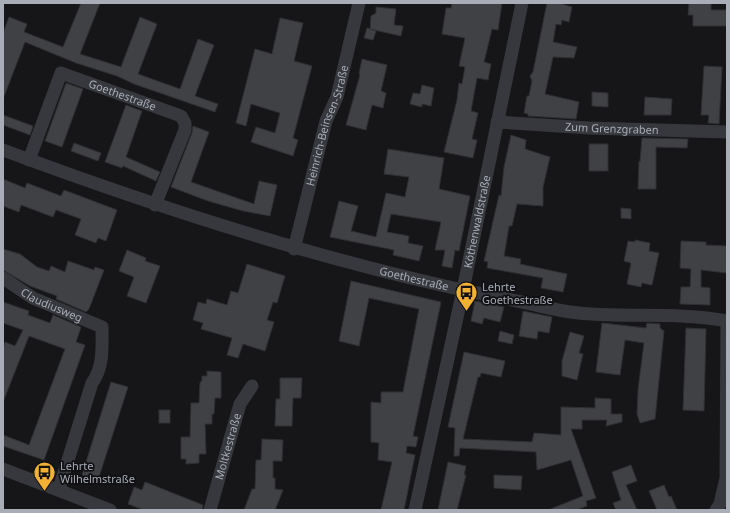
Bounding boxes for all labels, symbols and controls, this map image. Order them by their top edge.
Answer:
street label: Heinrich-Beinsen-Straße [302,64,351,187]
street label: Goethestraße [87,76,159,114]
street label: Zum Grenzgraben [564,118,659,137]
street label: Köthenwaldstraße [460,174,493,269]
street label: Goethestraße [378,263,450,294]
place label: Lehrte Goethestraße [482,279,553,307]
bus stop icon: Lehrte Goethestraße [453,280,479,313]
street label: Claudiusweg [18,284,85,325]
street label: Moltkestraße [211,411,244,481]
place label: Lehrte Wilhelmstraße [60,458,135,486]
bus stop icon: Lehrte Wilhelmstraße [31,459,57,492]

